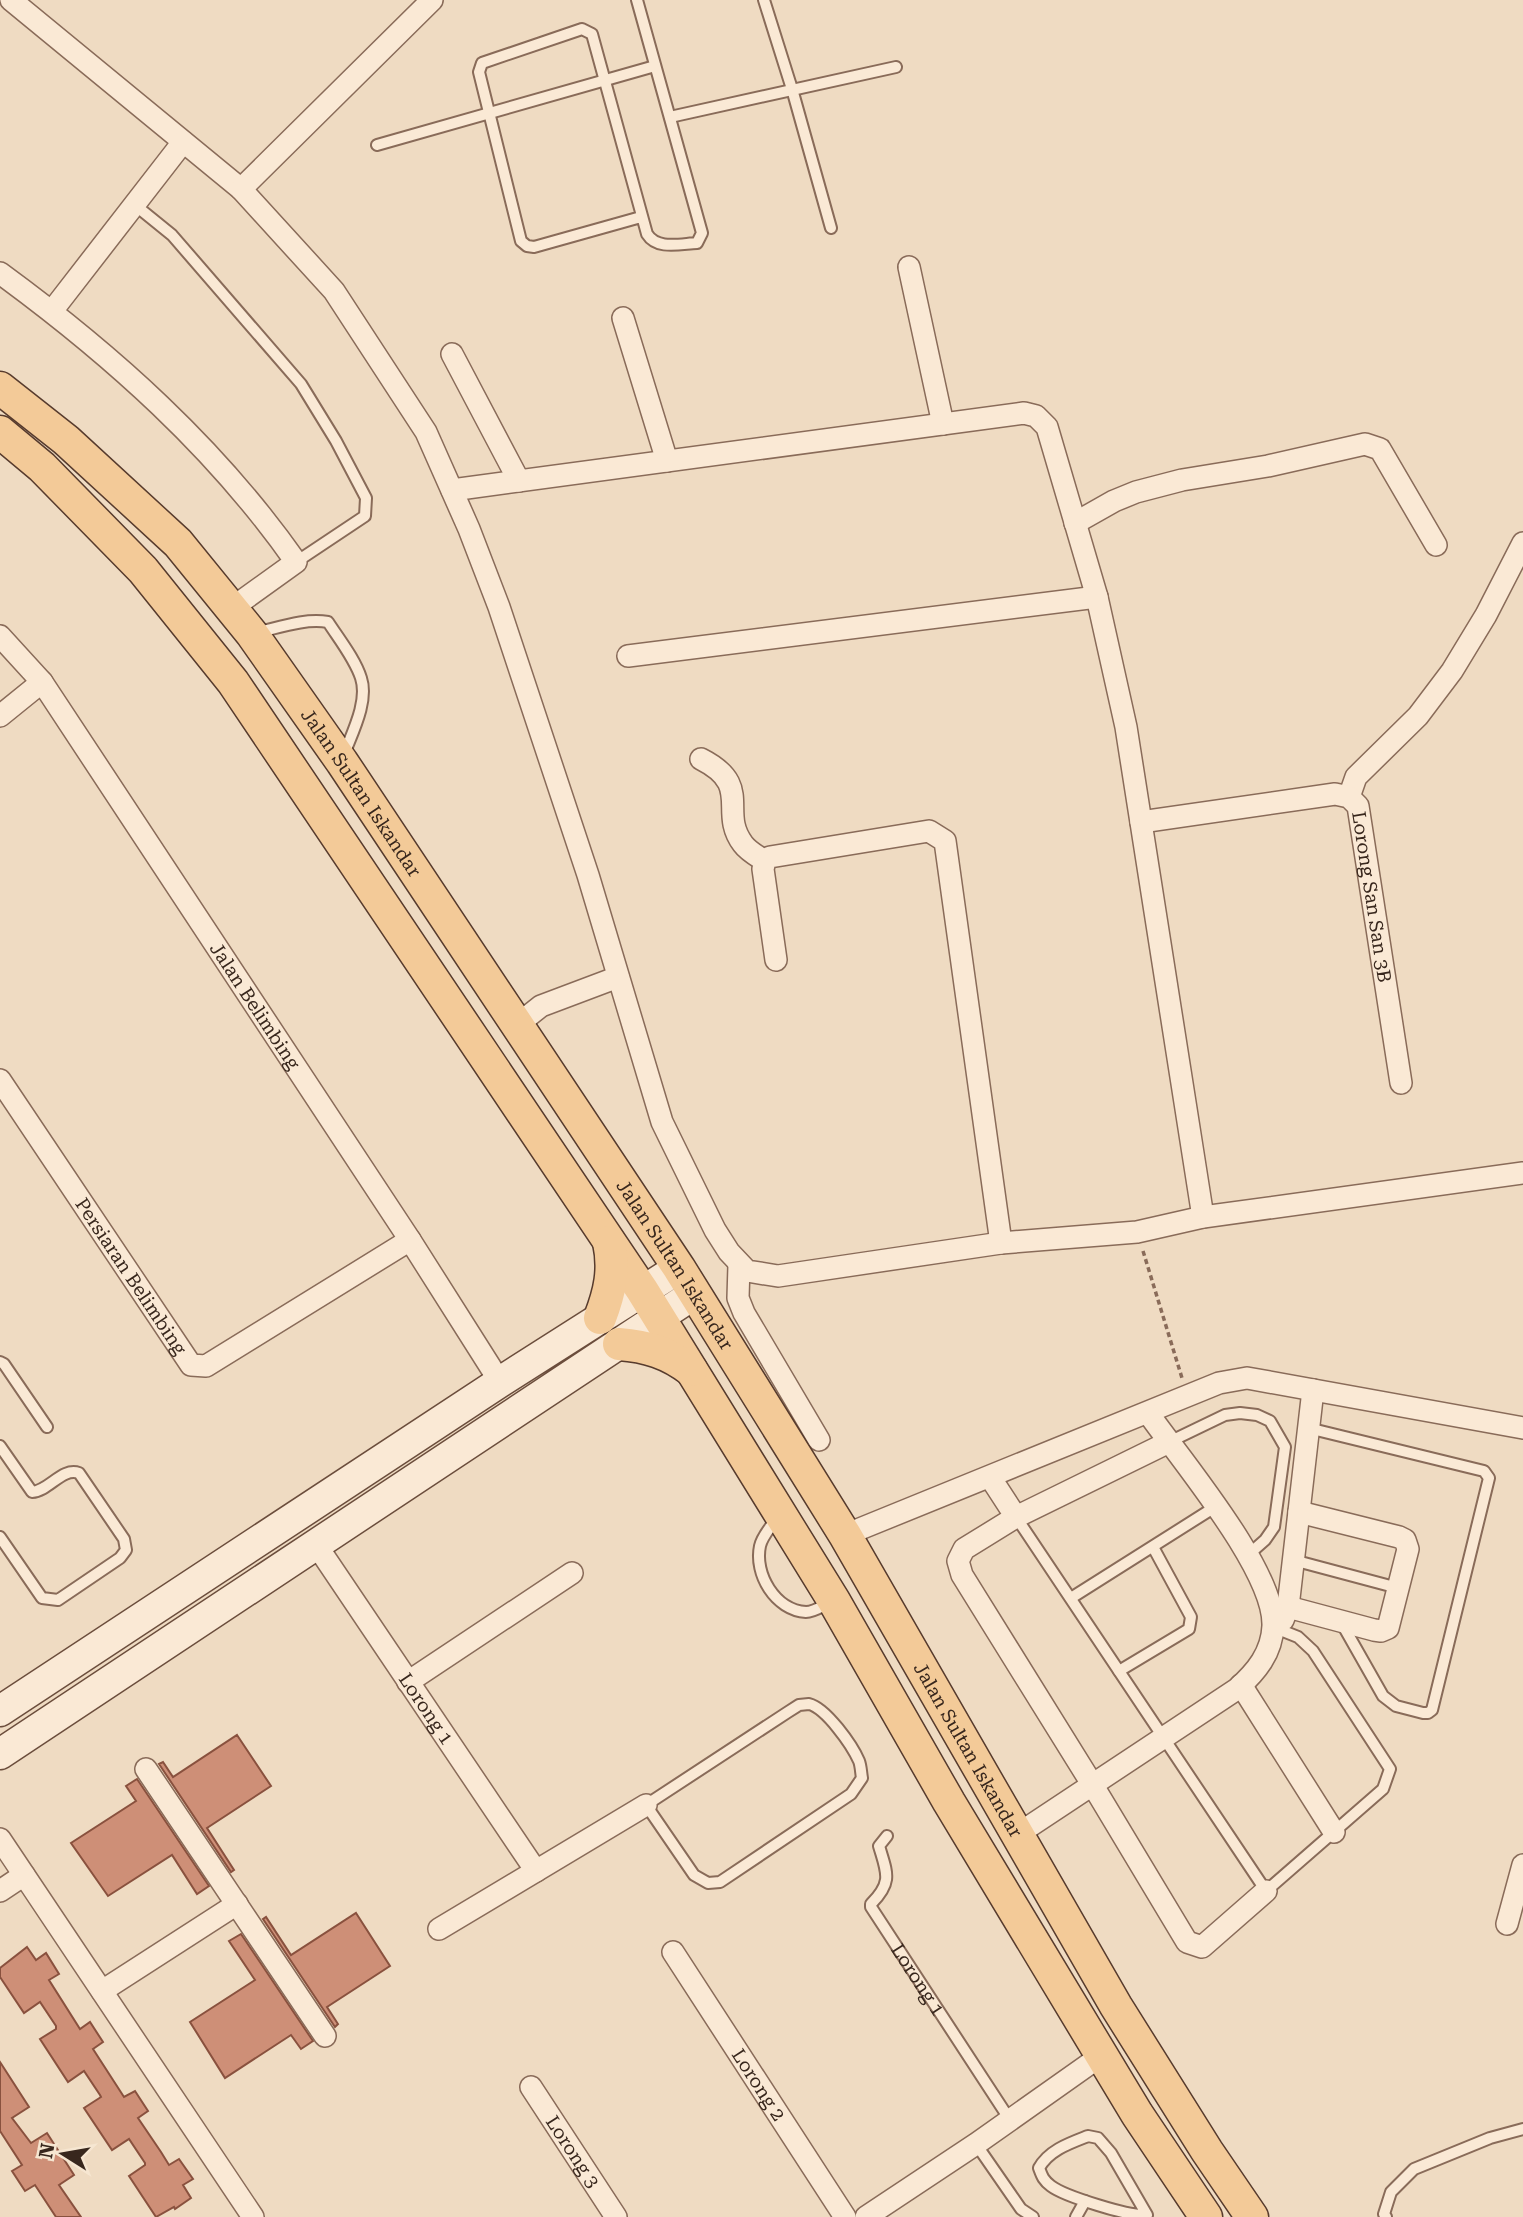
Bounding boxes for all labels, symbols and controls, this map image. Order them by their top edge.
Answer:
street label: Jalan Sultan Iskandar [296,704,426,881]
street label: Lorong San San 3B [1347,810,1396,984]
street label: Jalan Belimbing [205,938,305,1074]
street label: Jalan Sultan Iskandar [611,1175,738,1355]
street label: Persiaran Belimbing [70,1194,192,1359]
street label: Jalan Sultan Iskandar [909,1658,1028,1842]
street label: Lorong 1 [394,1669,458,1749]
street label: Lorong 1 [886,1939,950,2020]
street label: Lorong 2 [727,2044,790,2125]
street label: Lorong 3 [541,2111,605,2192]
north arrow [28,2119,98,2189]
text: N [34,2141,60,2160]

